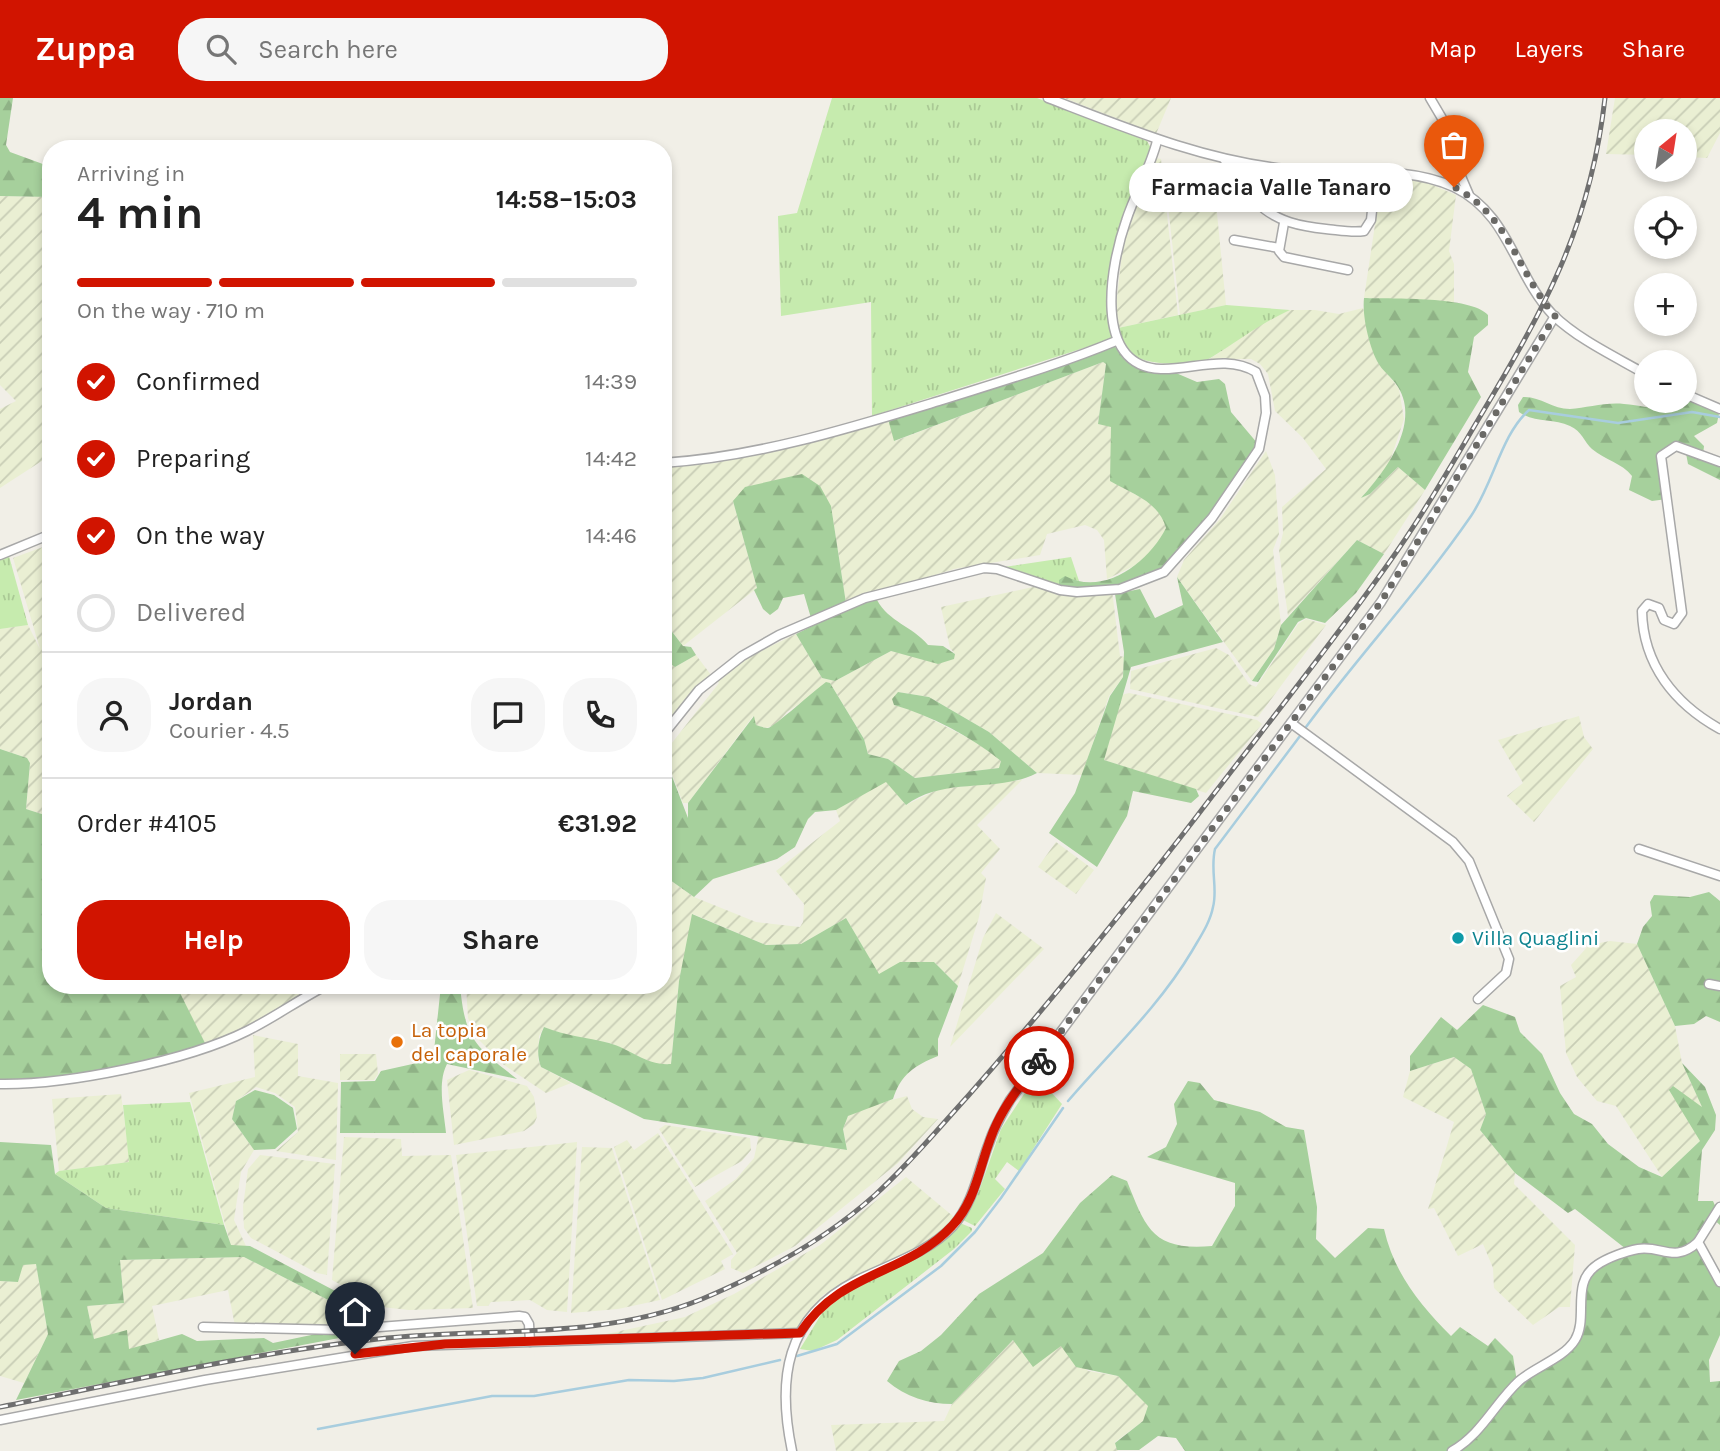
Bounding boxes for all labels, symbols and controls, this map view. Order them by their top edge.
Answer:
search box [178,18,668,81]
text: Zuppa [35,30,136,68]
icon: search [202,30,240,68]
text: Search here [258,34,398,65]
text: Map [1429,35,1477,63]
text: Layers [1515,35,1584,63]
text: Share [1622,35,1685,63]
pin [1424,115,1484,187]
north arrow [1634,119,1698,182]
map controls [1634,119,1697,413]
icon: bag [1435,126,1473,164]
text: Arriving in [77,160,185,187]
callout: Farmacia Valle Tanaro [1128,162,1412,212]
text: Farmacia Valle Tanaro [1151,174,1391,201]
text: 14:58–15:03 [496,184,637,215]
text: 4 min [77,186,203,240]
button: locate [1634,196,1697,259]
button: + [1634,273,1697,336]
text: On the way · 710 m [77,297,265,324]
button: − [1634,350,1697,413]
icon: check [77,363,115,401]
text: Confirmed [136,366,261,397]
text: 14:39 [584,368,637,395]
icon: check [77,440,115,478]
text: Preparing [136,443,250,474]
text: 14:42 [585,445,637,472]
icon: check [77,517,115,555]
text: On the way [136,520,265,551]
text: 14:46 [585,522,637,549]
text: Delivered [136,597,246,628]
button: person [77,678,151,752]
button: chat [471,678,545,752]
button: phone [563,678,637,752]
text: Jordan [169,686,253,717]
text: Courier · 4.5 [169,717,290,744]
text: Order #4105 [77,808,217,839]
text: €31.92 [558,808,637,839]
button: Help [77,900,350,980]
button: Share [364,900,637,980]
place label: Villa Quaglini [1472,926,1599,950]
marker: Villa Quaglini [1450,930,1466,946]
place label: La topia del caporale [411,1018,527,1066]
courier [1004,1026,1074,1096]
marker: La topia del caporale [389,1034,405,1050]
icon: bike [1020,1042,1058,1080]
pin [325,1282,385,1354]
icon: home [336,1293,374,1331]

